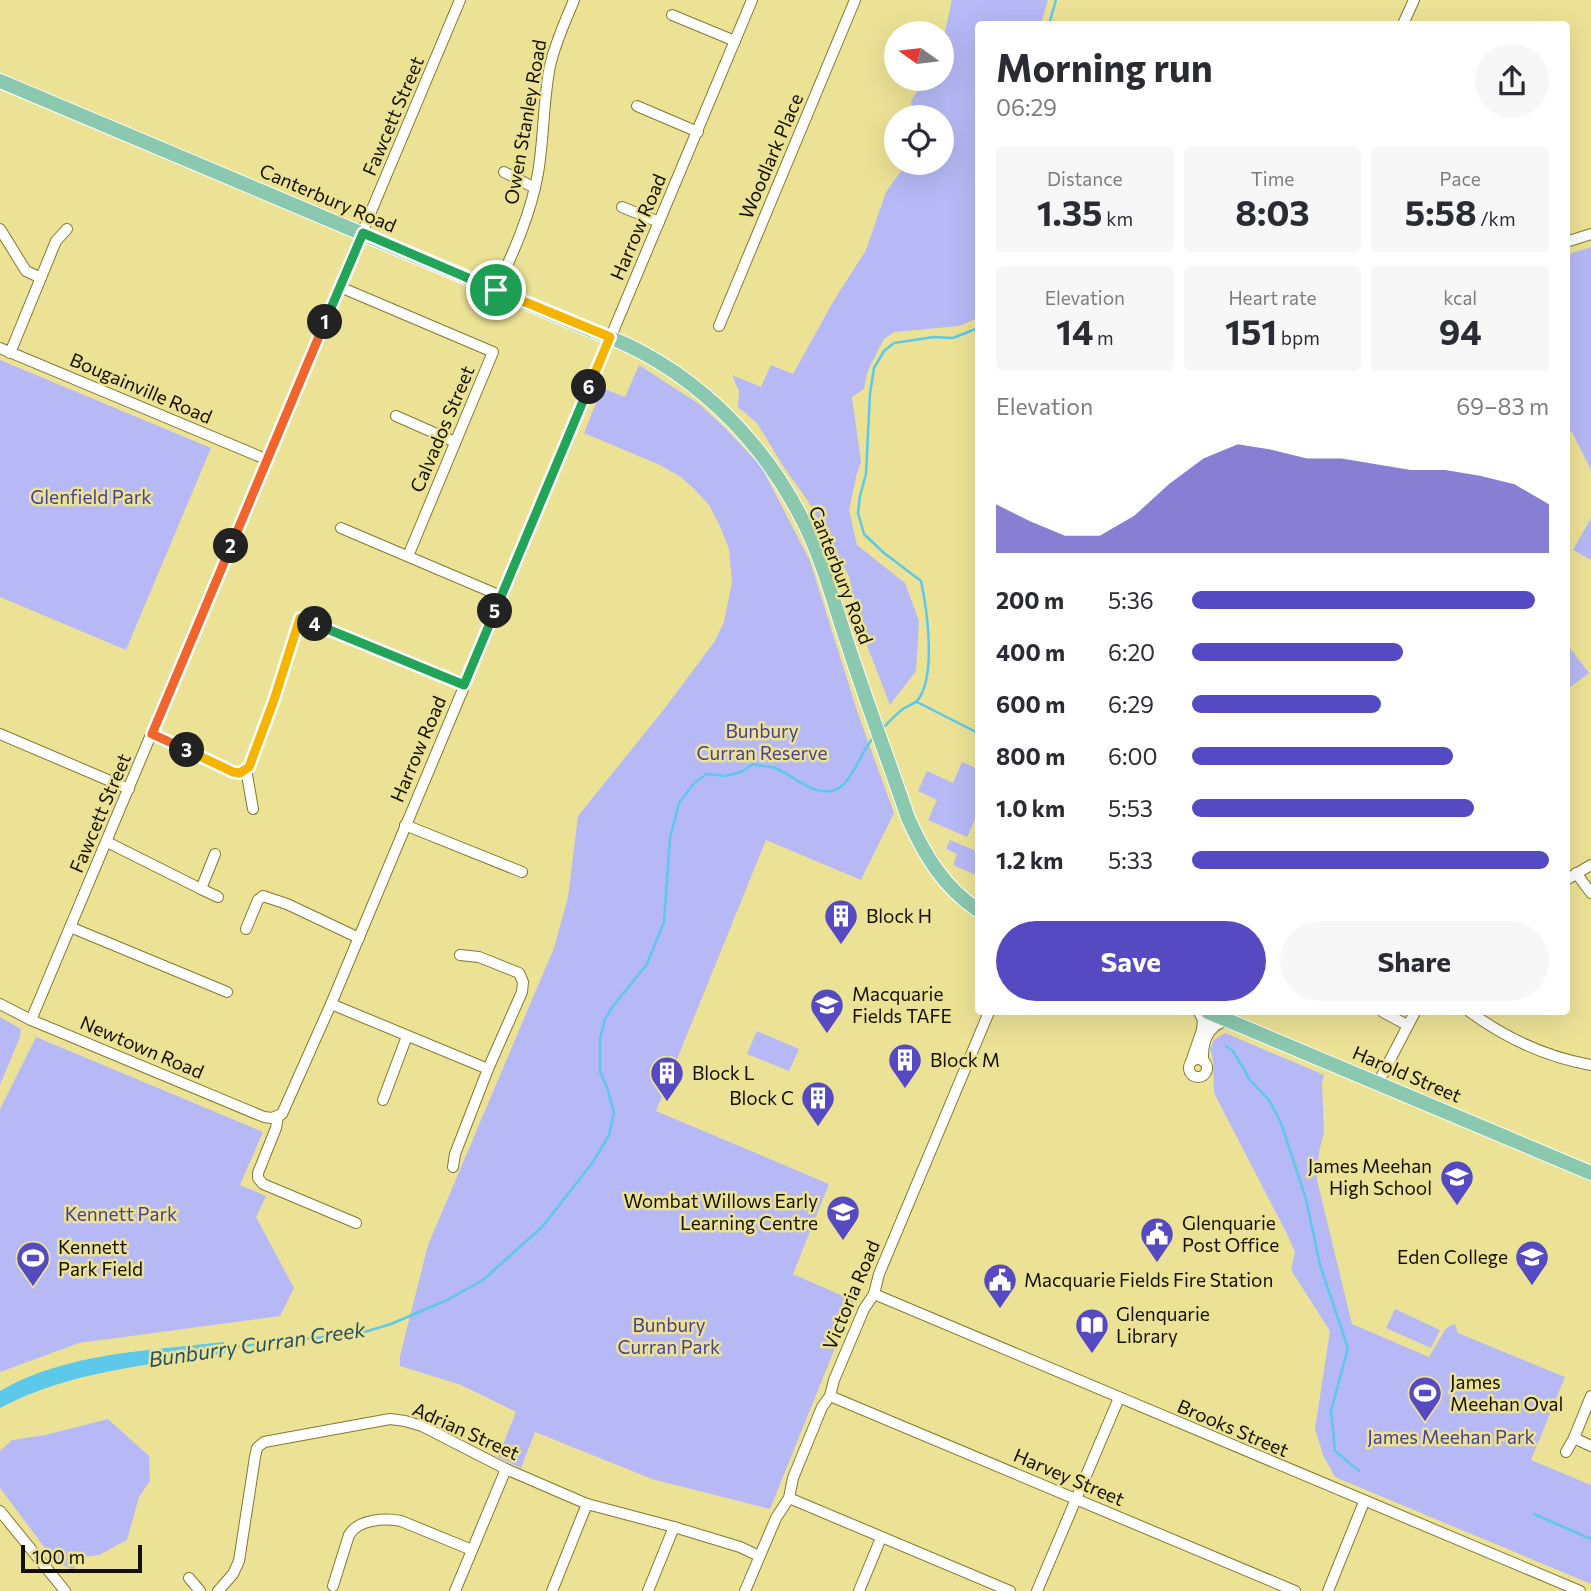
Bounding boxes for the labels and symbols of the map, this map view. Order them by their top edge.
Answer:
north arrow [884,21,954,91]
street label: Owen Stanley Road [499,38,550,206]
street label: Fawcett Street [357,53,428,179]
street label: Woodlark Place [734,90,807,222]
street label: Canterbury Road [256,158,400,237]
street label: Harrow Road [605,170,670,283]
pin [466,260,526,320]
pin: 1 [308,304,342,340]
street label: Bougainville Road [67,347,216,428]
street label: Calvados Street [405,362,479,496]
pin: 6 [572,370,606,404]
park label: Glenfield Park [30,485,152,508]
street label: Canterbury Road [804,502,878,647]
pin: 2 [214,528,248,564]
pin: 5 [477,594,512,628]
pin: 4 [298,606,332,642]
street label: Harrow Road [385,692,450,805]
park label: Bunbury Curran Reserve [697,719,827,764]
pin: 3 [170,732,204,768]
street label: Fawcett Street [64,750,135,876]
building icon: Block H [822,897,860,946]
place label: Block H [866,904,932,927]
place label: Macquarie Fields TAFE [852,982,952,1027]
school or university icon: Macquarie Fields TAFE [808,986,846,1035]
street label: Newtown Road [77,1010,207,1083]
street label: Harold Street [1349,1040,1465,1107]
building icon: Block M [886,1041,924,1090]
place label: Block M [930,1048,1000,1071]
building icon: Block L [648,1054,686,1103]
place label: Block L [692,1061,755,1084]
building icon: Block C [799,1079,837,1128]
place label: Block C [729,1086,794,1109]
place label: James Meehan High School [1308,1154,1432,1199]
school or university icon: James Meehan High School [1438,1158,1476,1207]
place label: Wombat Willows Early Learning Centre [624,1189,818,1234]
school or university icon: Wombat Willows Early Learning Centre [824,1193,862,1242]
park label: Kennett Park [65,1202,177,1225]
place label: Glenquarie Post Office [1182,1211,1279,1256]
public building icon: Glenquarie Post Office [1138,1215,1176,1264]
place label: Kennett Park Field [58,1235,143,1280]
street label: Victoria Road [817,1237,884,1353]
school or university icon: Eden College [1513,1238,1551,1287]
sports icon: Kennett Park Field [14,1239,52,1288]
place label: Eden College [1397,1245,1508,1268]
public building icon: Macquarie Fields Fire Station [981,1261,1019,1310]
place label: Macquarie Fields Fire Station [1024,1268,1273,1291]
place label: Glenquarie Library [1116,1302,1210,1347]
library icon: Glenquarie Library [1073,1306,1111,1355]
park label: Bunbury Curran Park [618,1313,720,1358]
water label: Bunburry Curran Creek [147,1316,367,1371]
place label: James Meehan Oval [1450,1370,1563,1415]
sports icon: James Meehan Oval [1406,1374,1444,1423]
street label: Brooks Street [1174,1394,1292,1461]
street label: Adrian Street [409,1397,523,1464]
park label: James Meehan Park [1367,1425,1535,1448]
street label: Harvey Street [1010,1443,1128,1510]
scale bar [21,1542,142,1574]

